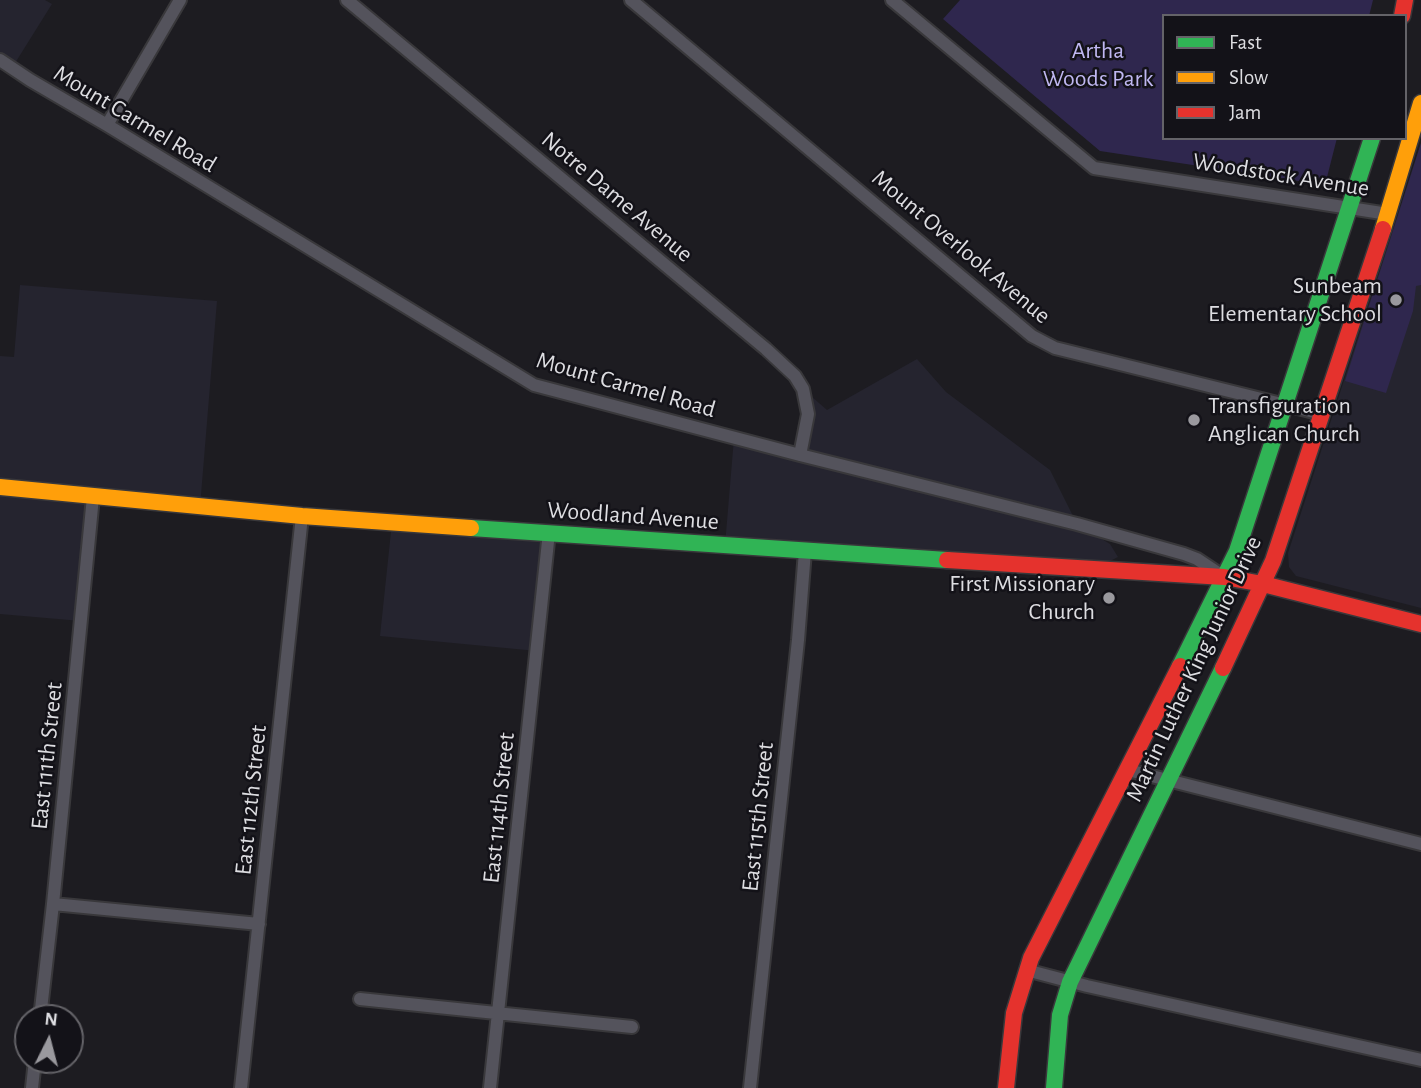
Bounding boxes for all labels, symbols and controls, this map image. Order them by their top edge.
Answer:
legend [1162,14,1407,140]
text: Fast [1229,32,1262,53]
park label: Artha Woods Park [1043,37,1153,93]
street label: Mount Carmel Road [48,59,222,179]
text: Slow [1229,67,1268,88]
text: Jam [1229,102,1261,123]
street label: Notre Dame Avenue [535,125,699,269]
street label: Woodstock Avenue [1191,147,1371,203]
street label: Mount Overlook Avenue [866,164,1056,330]
place label: Sunbeam Elementary School [1208,272,1382,328]
marker: Sunbeam Elementary School [1388,292,1404,308]
street label: Mount Carmel Road [533,346,719,424]
place label: Transfiguration Anglican Church [1208,392,1360,448]
marker: Transfiguration Anglican Church [1186,412,1202,428]
street label: Woodland Avenue [546,496,720,536]
street label: Martin Luther King Junior Drive [1120,532,1268,806]
place label: First Missionary Church [949,570,1095,626]
marker: First Missionary Church [1101,590,1117,606]
street label: East 111th Street [25,681,69,831]
street label: East 112th Street [229,724,273,876]
street label: East 114th Street [477,731,521,885]
street label: East 115th Street [736,741,780,893]
north arrow [14,1004,84,1074]
text: N [43,1009,59,1030]

